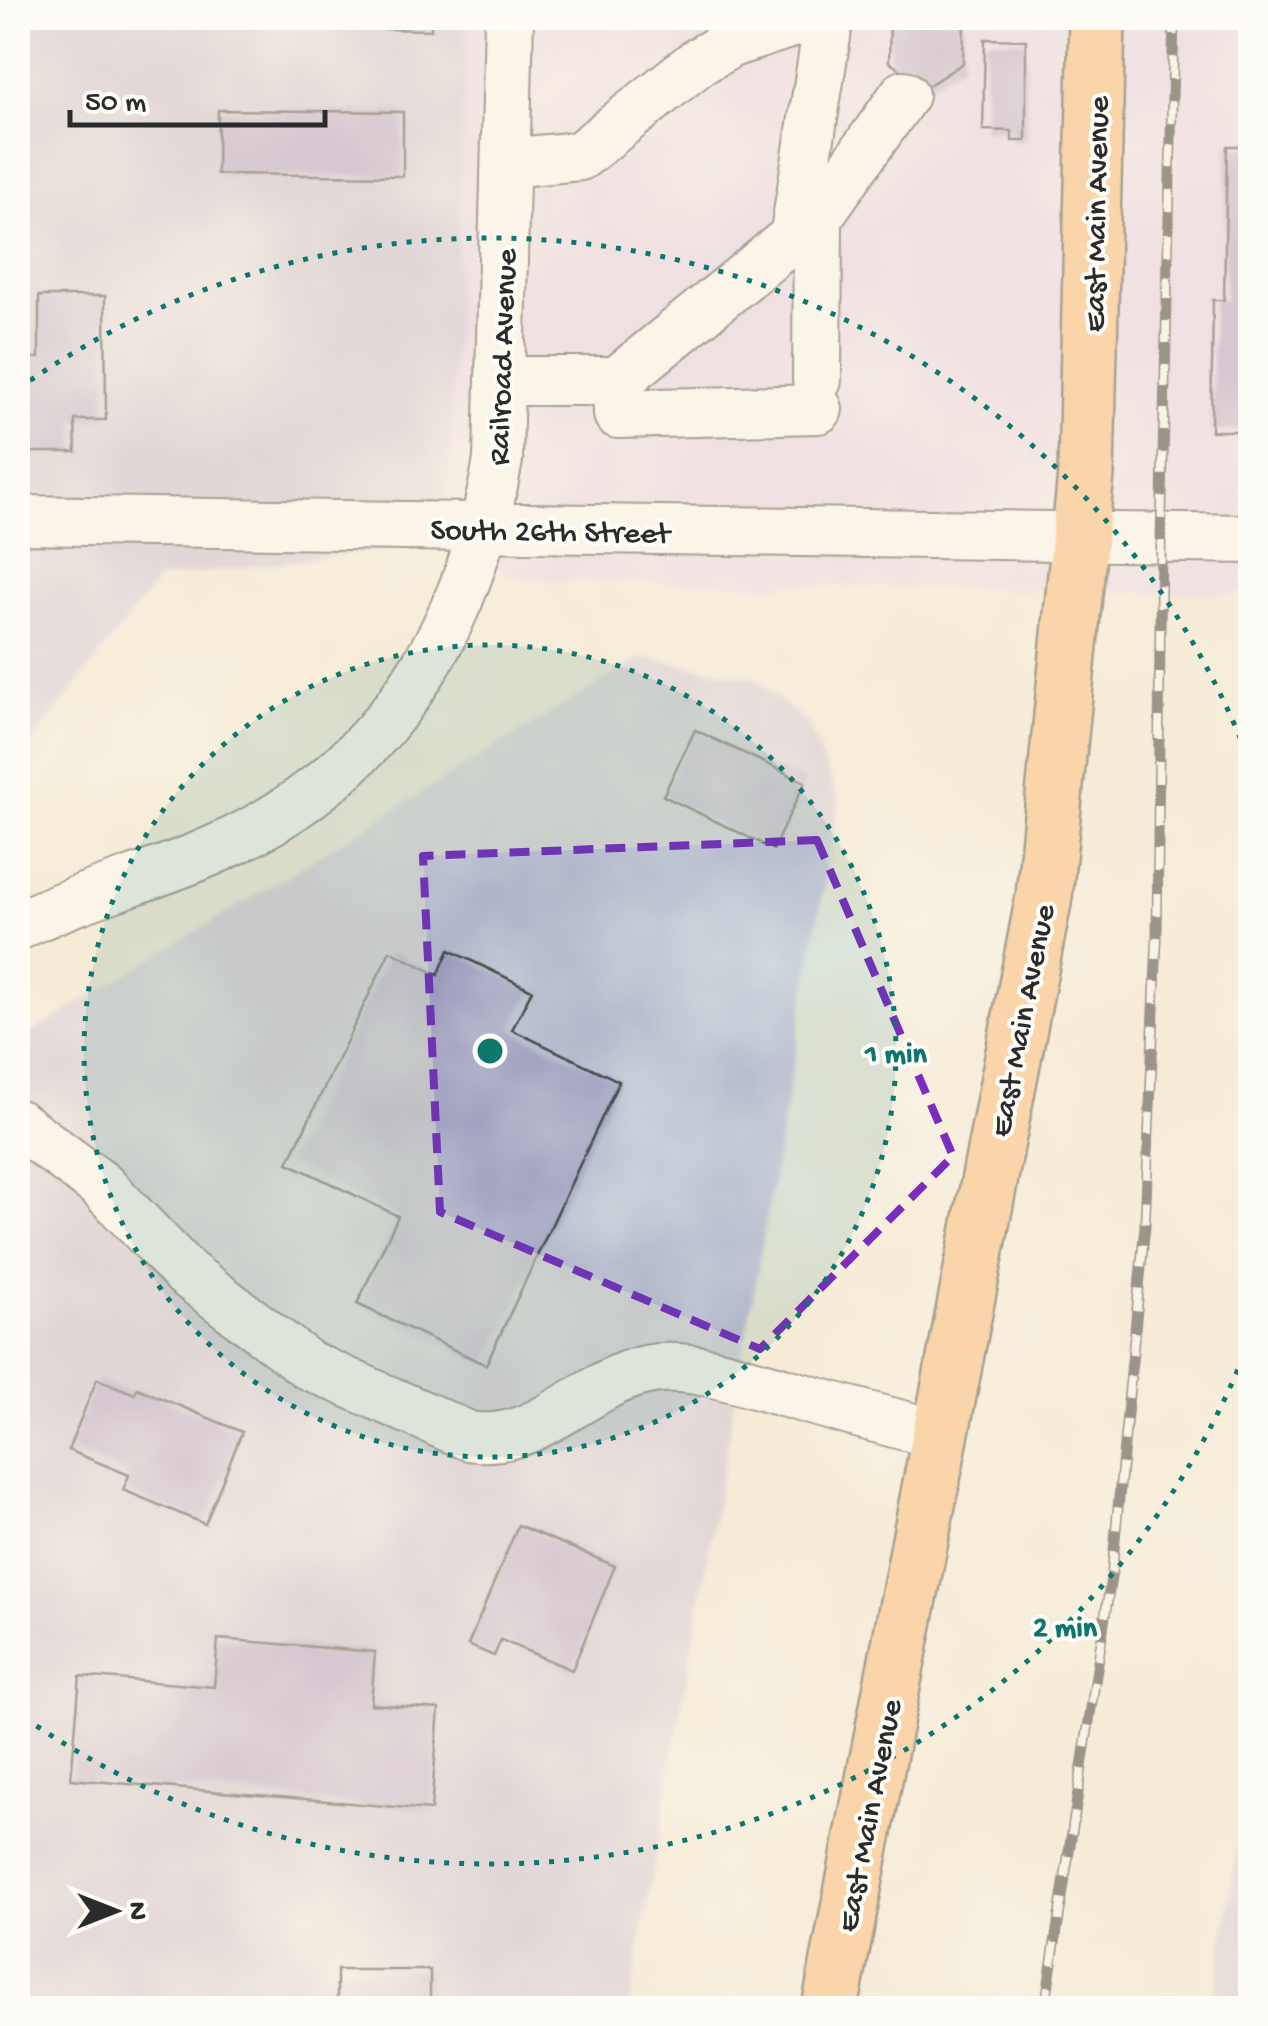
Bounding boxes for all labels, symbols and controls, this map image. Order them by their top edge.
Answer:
scale bar [70,65,325,127]
text: 50 m [85,87,146,122]
street label: East Main Avenue [1078,95,1120,332]
street label: Railroad Avenue [482,248,528,466]
street label: South 26th Street [430,513,673,555]
street label: East Main Avenue [984,901,1066,1140]
centre of rings [472,1033,508,1069]
text: 1 min [864,1039,927,1074]
text: 2 min [1033,1613,1098,1648]
street label: East Main Avenue [831,1696,913,1935]
north arrow [65,1861,165,1961]
text: N [119,1902,152,1920]

